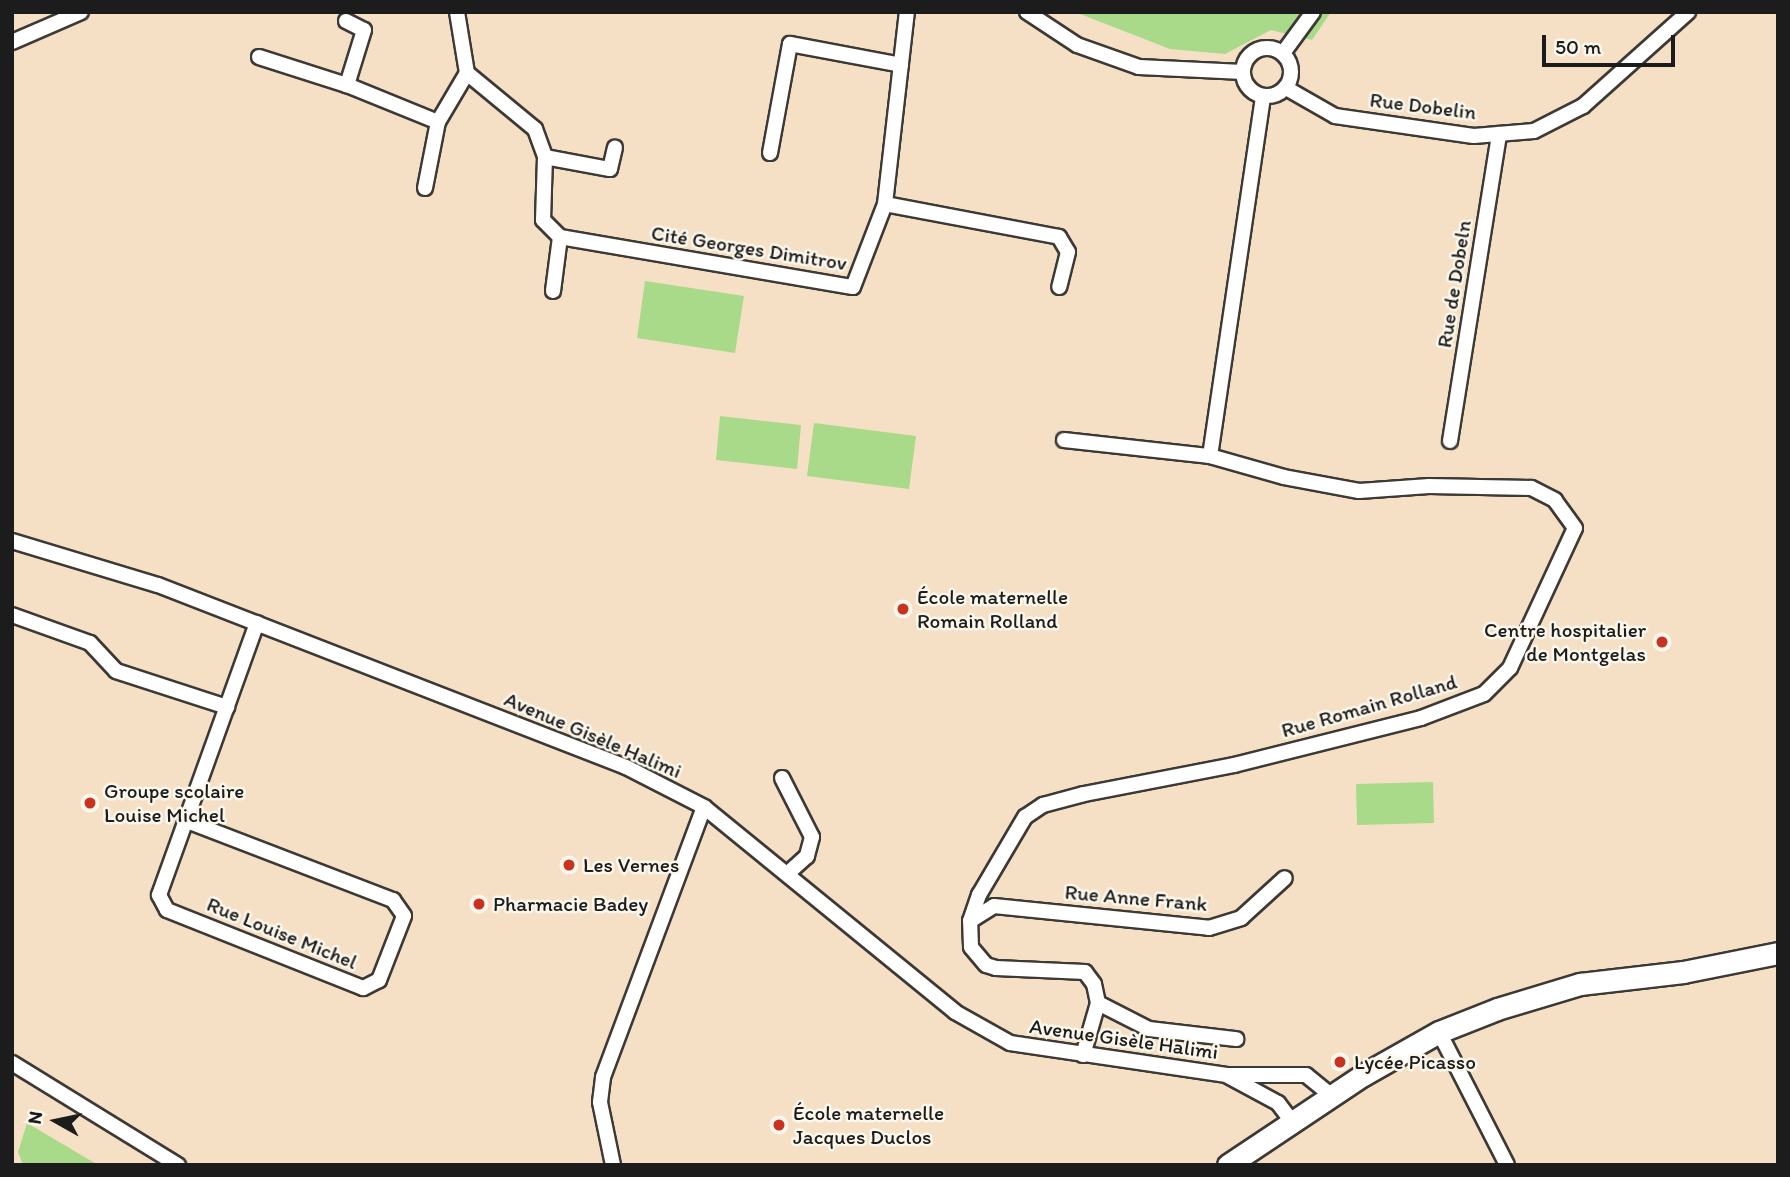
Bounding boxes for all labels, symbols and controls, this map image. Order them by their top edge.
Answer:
scale bar [1545,21,1678,65]
text: 50 m [1555,34,1601,59]
street label: Rue Dobelin [1368,87,1478,125]
street label: Rue de Dobeln [1431,219,1477,349]
street label: Cité Georges Dimitrov [649,220,849,276]
place label: École maternelle Romain Rolland [917,584,1068,634]
marker: École maternelle Romain Rolland [895,601,911,617]
place label: Centre hospitalier de Montgelas [1483,617,1646,667]
marker: Centre hospitalier de Montgelas [1652,632,1672,652]
street label: Rue Romain Rolland [1279,669,1459,743]
street label: Avenue Gisèle Halimi [501,686,685,784]
place label: Groupe scolaire Louise Michel [104,778,244,828]
marker: Groupe scolaire Louise Michel [82,795,98,811]
place label: Les Vernes [583,852,678,878]
marker: Les Vernes [561,857,577,873]
street label: Rue Anne Frank [1064,879,1208,917]
street label: Rue Louise Michel [203,891,361,975]
place label: Pharmacie Badey [493,891,649,917]
marker: Pharmacie Badey [471,896,487,912]
street label: Avenue Gisèle Halimi [1029,1013,1219,1065]
place label: Lycée Picasso [1354,1049,1475,1075]
marker: Lycée Picasso [1332,1054,1348,1070]
north arrow [21,1086,91,1156]
place label: École maternelle Jacques Duclos [793,1100,944,1150]
text: N [22,1110,47,1126]
marker: École maternelle Jacques Duclos [771,1117,787,1133]

